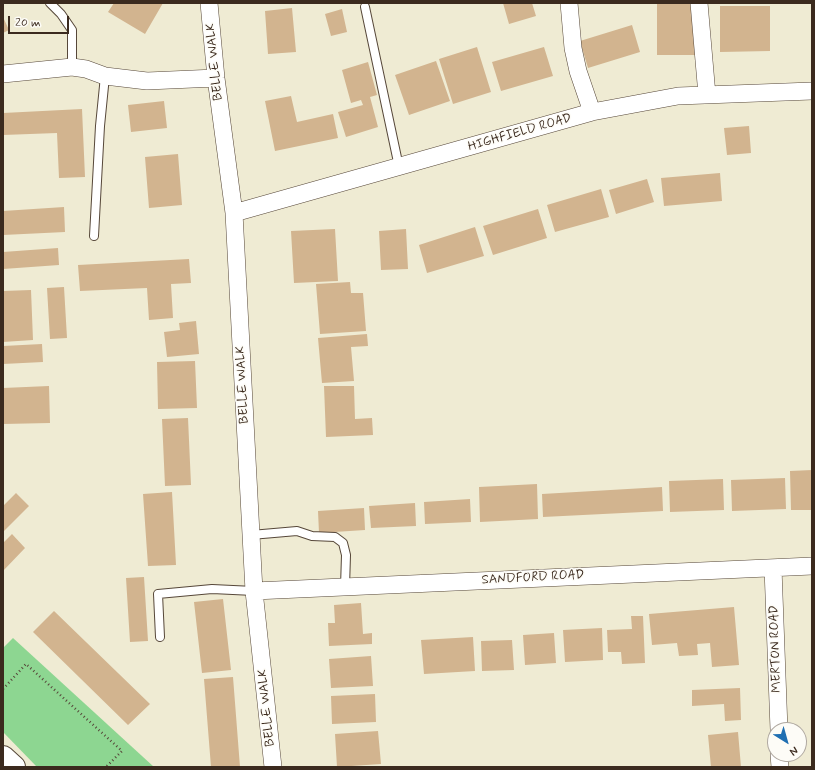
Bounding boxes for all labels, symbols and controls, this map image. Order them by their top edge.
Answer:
scale bar [10,8,71,34]
text: 20 m [15,15,41,31]
street label: BELLE WALK [203,23,227,101]
street label: HIGHFIELD ROAD [466,111,574,155]
street label: BELLE WALK [233,346,253,424]
street label: SANDFORD ROAD [481,568,585,588]
street label: MERTON ROAD [767,605,785,693]
street label: BELLE WALK [255,669,279,747]
north arrow [767,722,807,762]
text: N [786,743,801,759]

